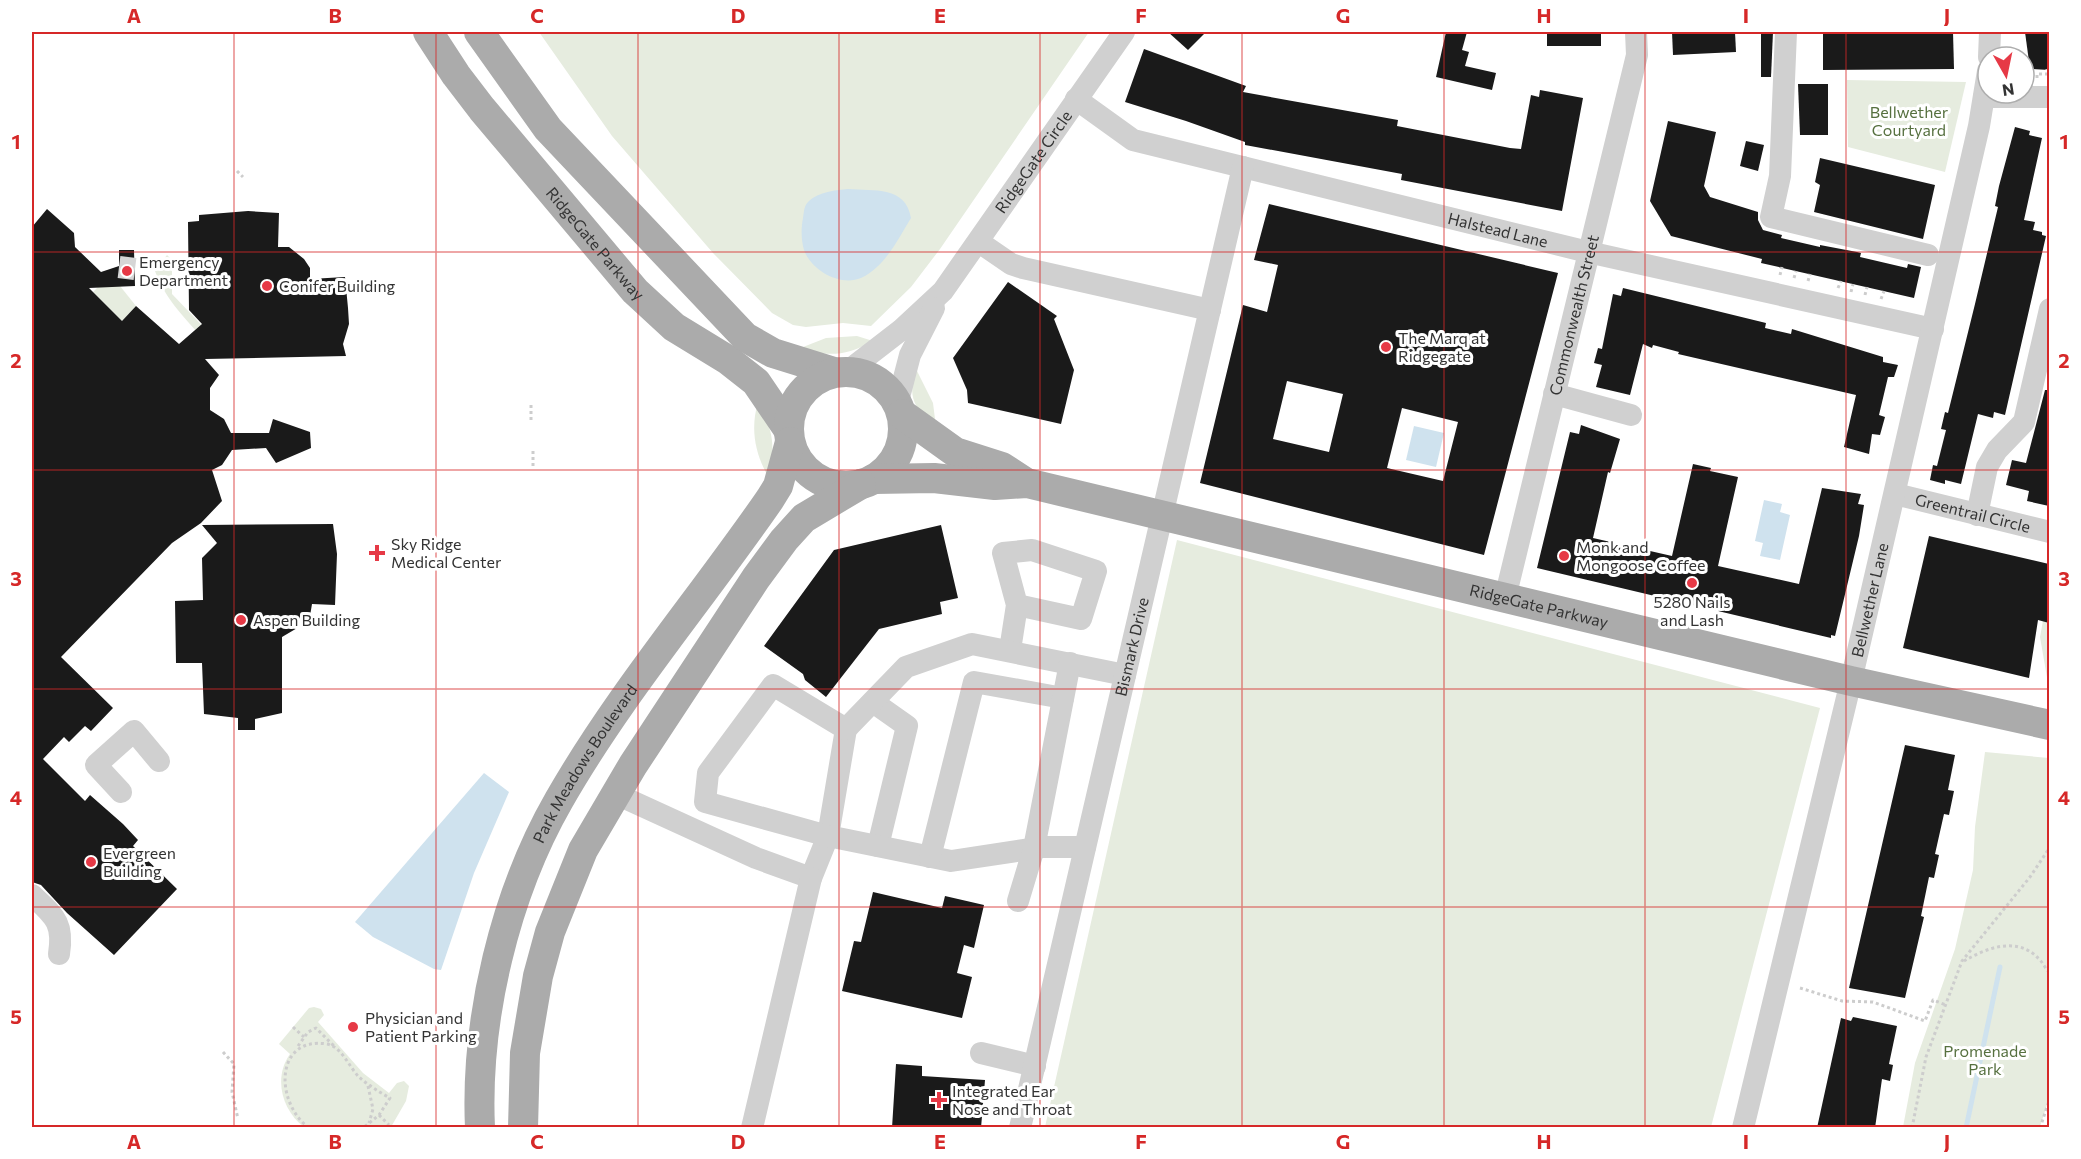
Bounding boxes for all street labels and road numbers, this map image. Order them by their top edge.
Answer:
street label: RidgeGate Circle [991,107,1075,216]
street label: RidgeGate Parkway [543,183,648,304]
street label: Halstead Lane [1446,208,1550,251]
street label: Commonwealth Street [1545,233,1602,397]
street label: Greentrail Circle [1913,489,2032,536]
street label: Bellwether Lane [1847,541,1892,659]
street label: RidgeGate Parkway [1468,580,1610,631]
street label: Bismark Drive [1111,595,1152,698]
street label: Park Meadows Boulevard [528,680,641,846]

